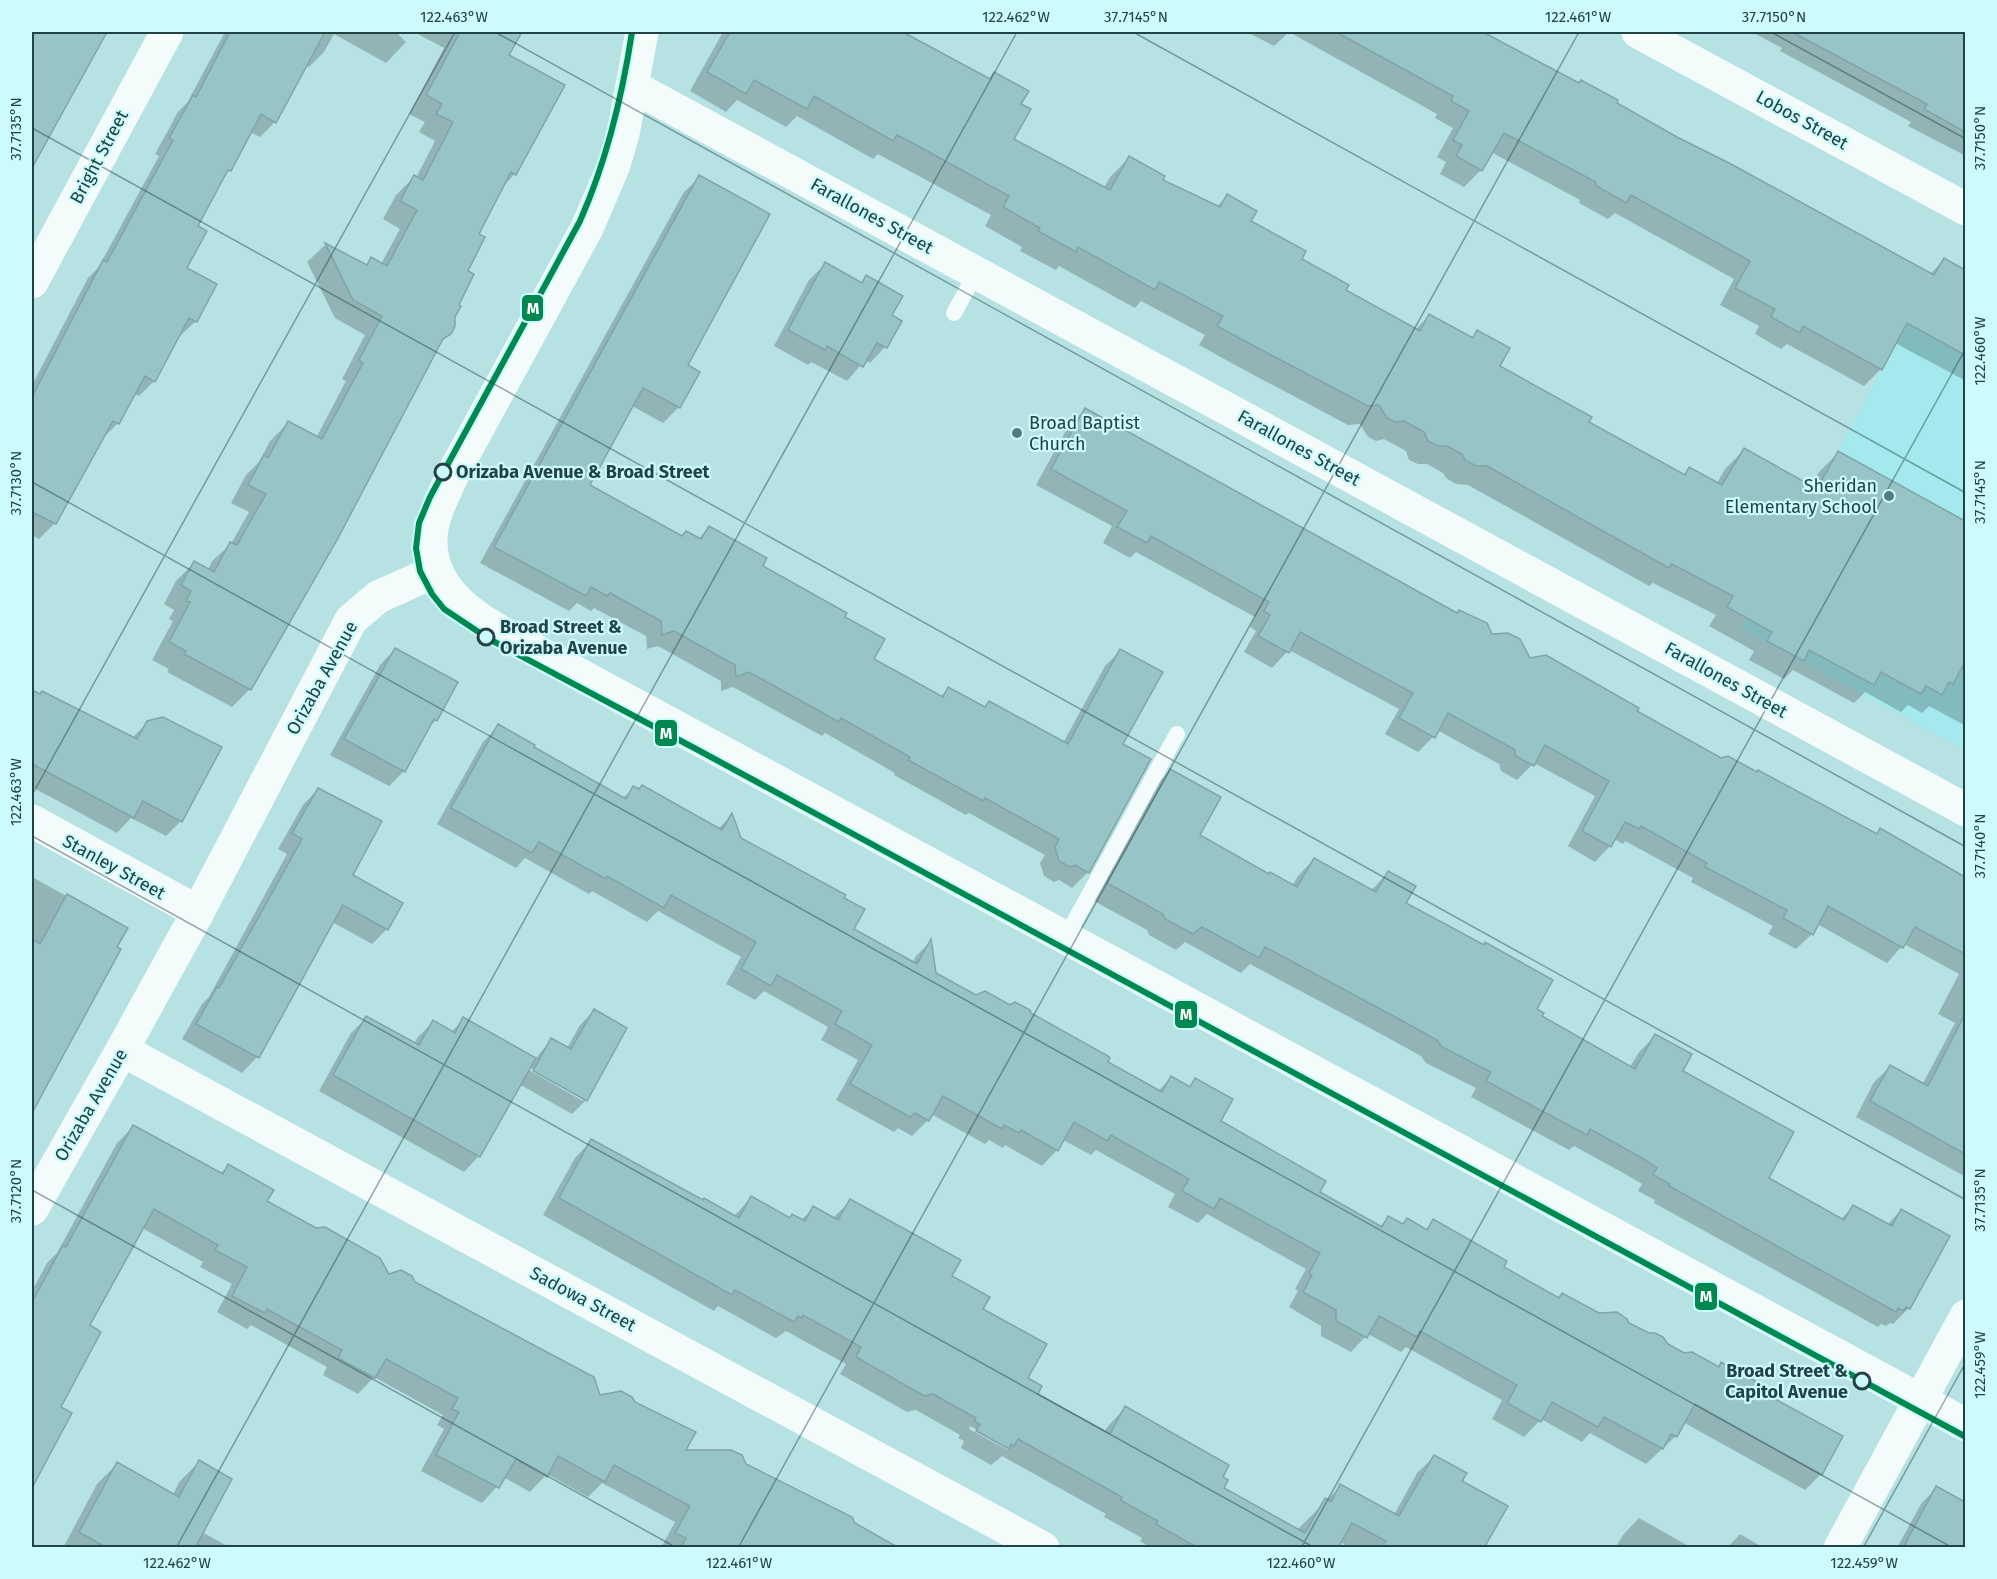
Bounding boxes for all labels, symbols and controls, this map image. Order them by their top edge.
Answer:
text: 122.463°W [420,8,489,26]
text: 122.462°W [982,8,1051,26]
text: 37.7145°N [1104,8,1168,26]
text: 122.461°W [1545,8,1612,26]
text: 37.7150°N [1742,8,1806,26]
street label: Lobos Street [1752,86,1852,155]
text: 37.7135°N [7,97,25,161]
street label: Bright Street [65,106,133,208]
text: 37.7150°N [1971,106,1989,170]
street label: Farallones Street [807,173,938,259]
line badge: M [521,294,544,322]
text: M [527,299,540,318]
text: 122.460°W [1971,316,1989,386]
street label: Farallones Street [1234,405,1365,491]
place label: Broad Baptist Church [1029,412,1140,455]
marker: Broad Baptist Church [1010,426,1024,440]
text: 37.7130°N [7,451,25,515]
text: 37.7145°N [1971,460,1989,524]
place label: Orizaba Avenue & Broad Street [456,461,711,483]
marker: Orizaba Avenue & Broad Street [434,463,452,481]
place label: Sheridan Elementary School [1725,475,1877,518]
marker: Sheridan Elementary School [1882,489,1896,503]
place label: Broad Street & Orizaba Avenue [500,616,628,659]
street label: Orizaba Avenue [282,617,362,739]
marker: Broad Street & Orizaba Avenue [477,628,495,646]
street label: Farallones Street [1661,637,1792,723]
line badge: M [654,719,678,747]
text: M [660,724,673,743]
text: 122.463°W [7,757,25,826]
text: 37.7140°N [1971,814,1989,879]
street label: Stanley Street [59,830,170,904]
line badge: M [1174,1000,1198,1029]
text: M [1180,1005,1193,1024]
street label: Orizaba Avenue [50,1045,132,1165]
text: 37.7120°N [7,1159,25,1223]
text: 37.7135°N [1971,1168,1989,1232]
street label: Sadowa Street [526,1262,640,1336]
line badge: M [1694,1282,1718,1311]
text: M [1700,1287,1713,1306]
text: 122.459°W [1971,1331,1989,1399]
place label: Broad Street & Capitol Avenue [1725,1360,1848,1403]
marker: Broad Street & Capitol Avenue [1853,1372,1871,1390]
text: 122.462°W [143,1554,212,1572]
text: 122.461°W [706,1554,773,1572]
text: 122.460°W [1266,1554,1336,1572]
text: 122.459°W [1830,1554,1898,1572]

